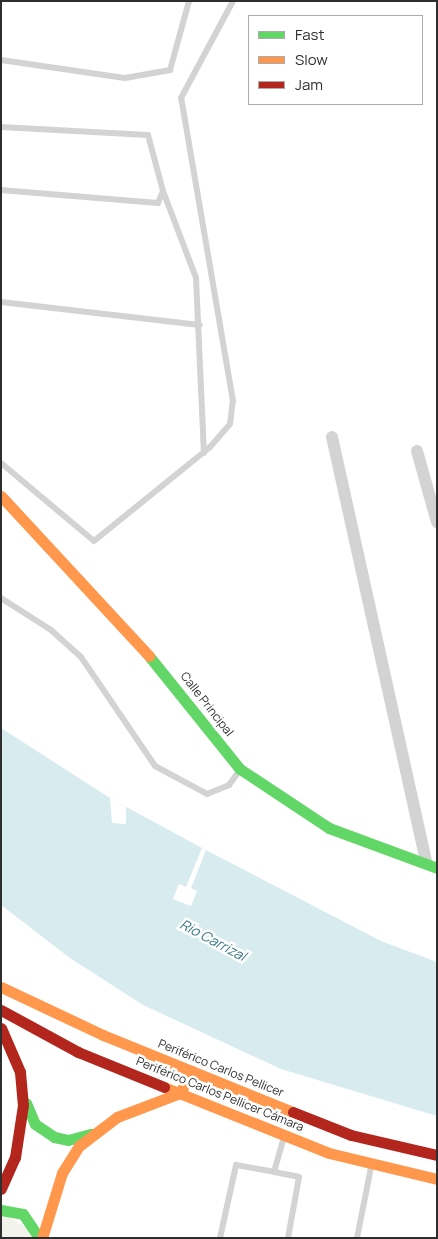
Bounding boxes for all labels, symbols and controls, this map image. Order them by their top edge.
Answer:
legend [248,15,423,105]
text: Fast [295,24,324,45]
text: Slow [295,49,328,70]
text: Jam [295,74,323,95]
street label: Calle Principal [177,669,237,739]
water label: Rio Carrizal [177,916,249,964]
street label: Periférico Carlos Pellicer [156,1036,286,1100]
street label: Periférico Carlos Pellicer Cámara [134,1054,306,1134]

